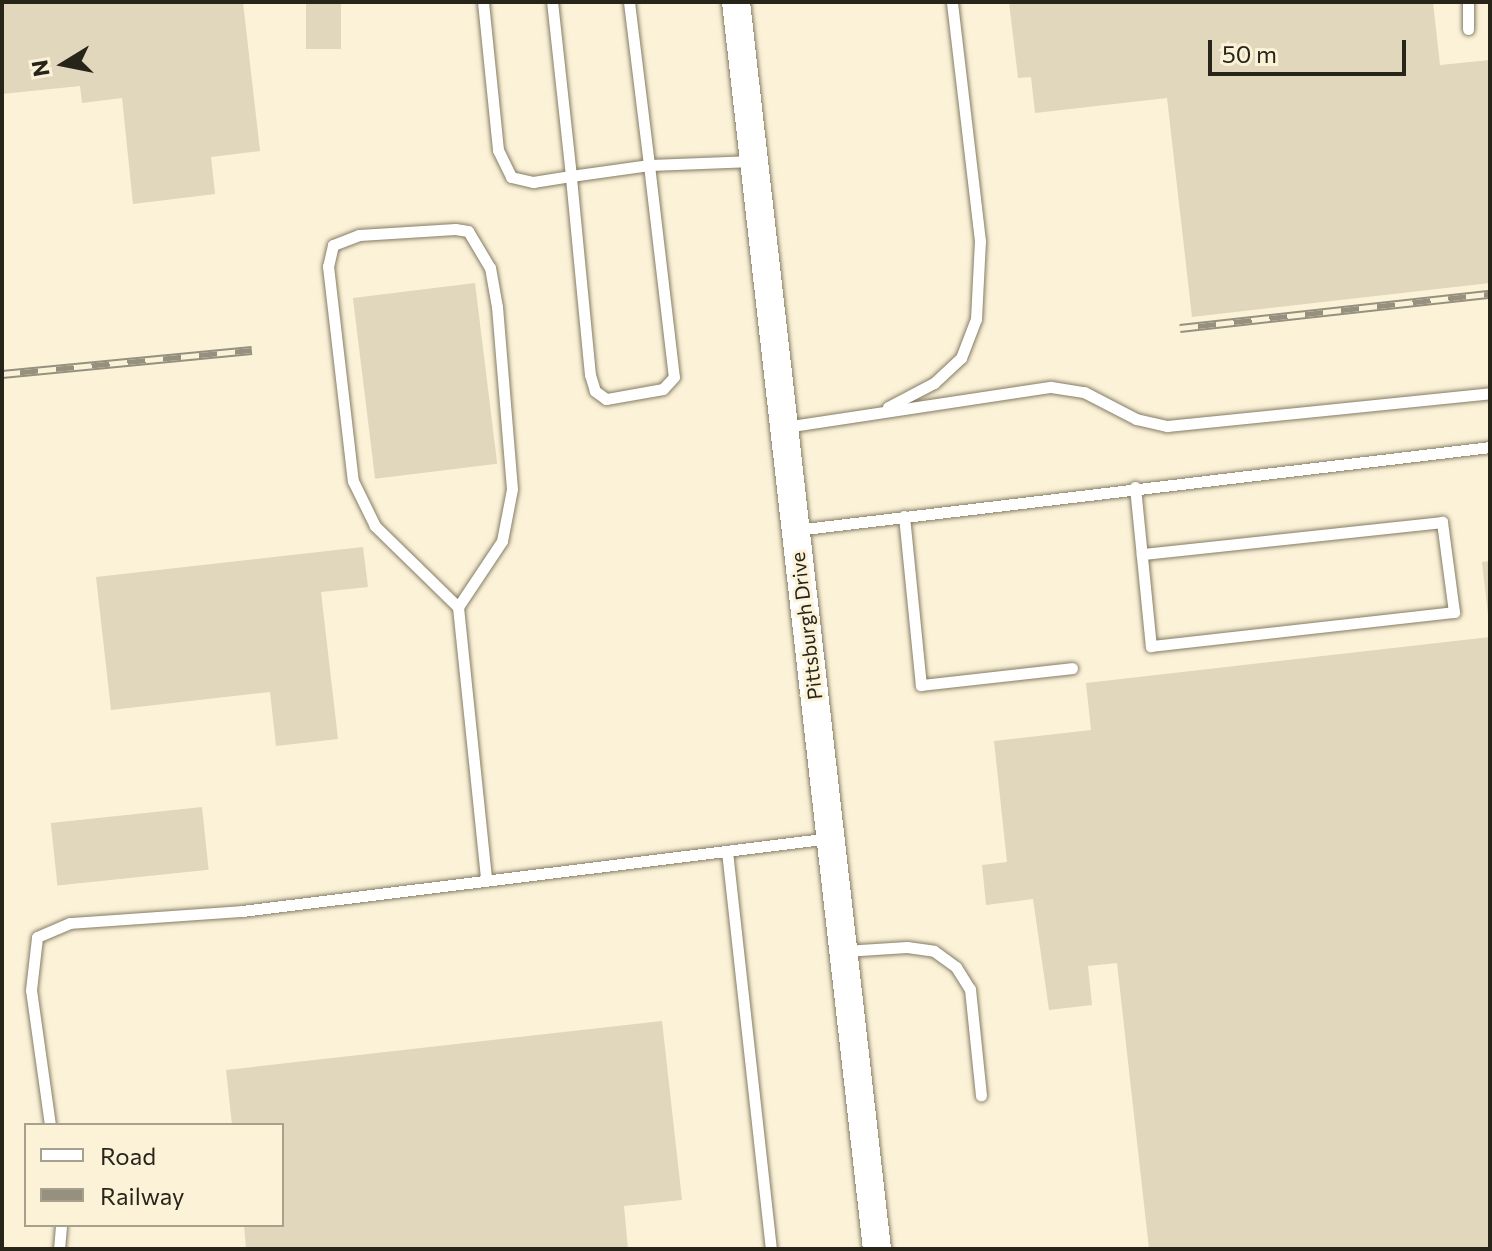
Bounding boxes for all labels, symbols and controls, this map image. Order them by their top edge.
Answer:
north arrow [24,24,104,104]
scale bar [1212,24,1410,74]
text: 50 m [1222,39,1277,68]
text: N [25,58,55,79]
street label: Pittsburgh Drive [785,551,827,701]
legend [24,1123,284,1227]
text: Road [100,1141,156,1170]
text: Railway [100,1181,185,1210]

